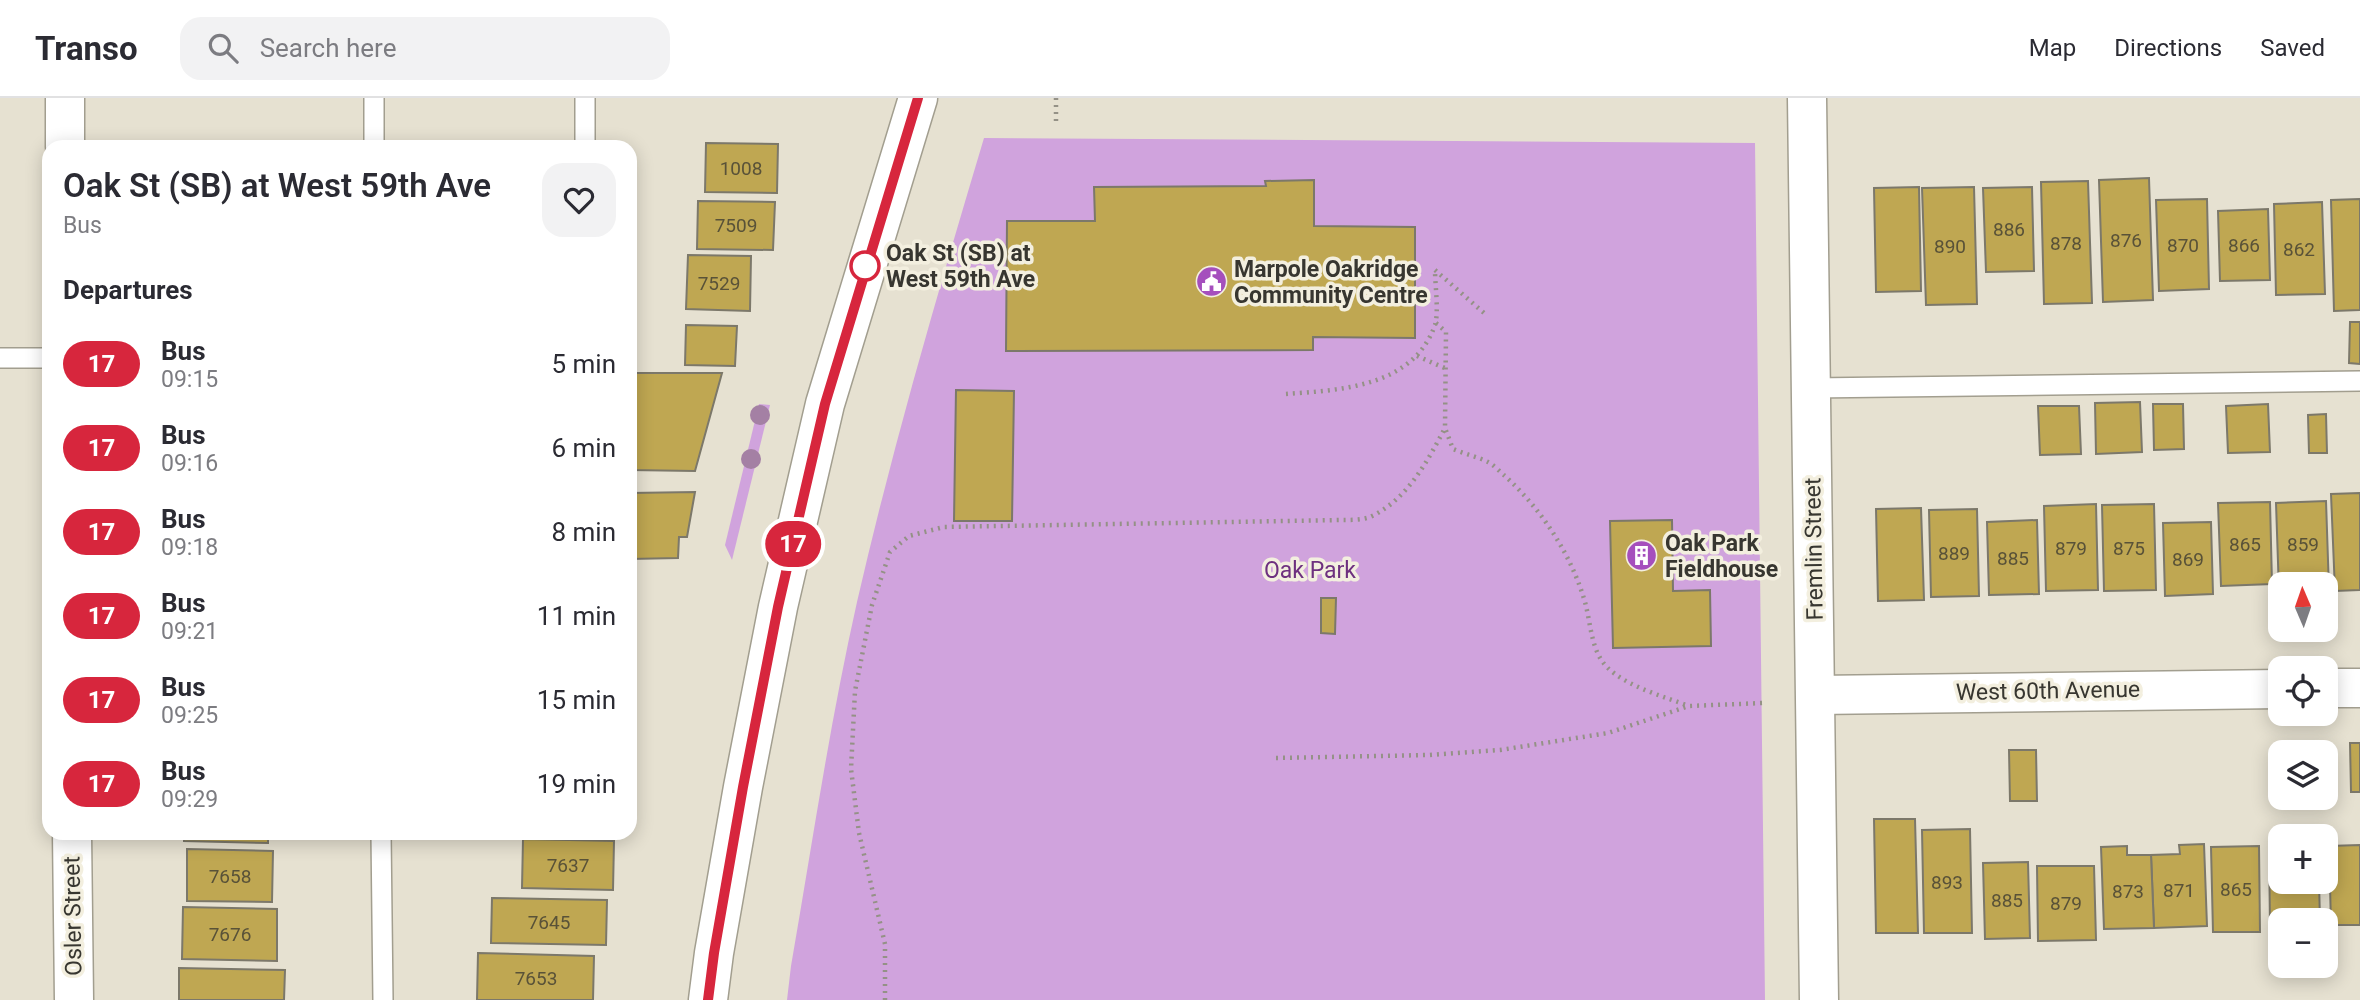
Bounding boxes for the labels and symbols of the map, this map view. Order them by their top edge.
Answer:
house number: 1008 [720,157,762,180]
house number: 7509 [715,214,757,237]
house number: 886 [1993,218,2025,241]
house number: 876 [2110,229,2142,252]
house number: 878 [2050,232,2082,255]
house number: 870 [2167,234,2199,257]
house number: 866 [2228,234,2260,257]
house number: 890 [1934,235,1966,258]
house number: 862 [2283,238,2315,261]
place label: Oak St (SB) at West 59th Ave [886,240,1035,293]
marker: Oak St (SB) at West 59th Ave [850,251,880,281]
place label: Marpole Oakridge Community Centre [1234,256,1428,309]
public building icon: Marpole Oakridge Community Centre [1194,265,1228,299]
house number: 7529 [698,272,740,295]
street label: Fremlin Street [1799,477,1829,621]
line badge: 17 [762,521,824,567]
place label: Oak Park Fieldhouse [1665,530,1778,583]
house number: 865 [2229,533,2261,556]
house number: 859 [2287,533,2319,556]
house number: 879 [2055,537,2087,560]
house number: 875 [2113,537,2145,560]
building icon: Oak Park Fieldhouse [1625,539,1659,573]
house number: 889 [1938,542,1970,565]
house number: 885 [1997,547,2029,570]
house number: 869 [2172,548,2204,571]
park label: Oak Park [1264,557,1356,584]
north arrow [2268,572,2338,642]
street label: West 60th Avenue [1956,676,2140,706]
house number: 7637 [547,854,589,877]
street label: Osler Street [58,856,88,976]
house number: 7658 [209,865,251,888]
house number: 893 [1931,871,1963,894]
house number: 865 [2220,878,2252,901]
house number: 871 [2163,879,2195,902]
house number: 873 [2112,880,2144,903]
house number: 885 [1991,889,2023,912]
house number: 879 [2050,892,2082,915]
house number: 7645 [528,911,570,934]
house number: 7676 [209,923,251,946]
house number: 7653 [515,967,557,990]

